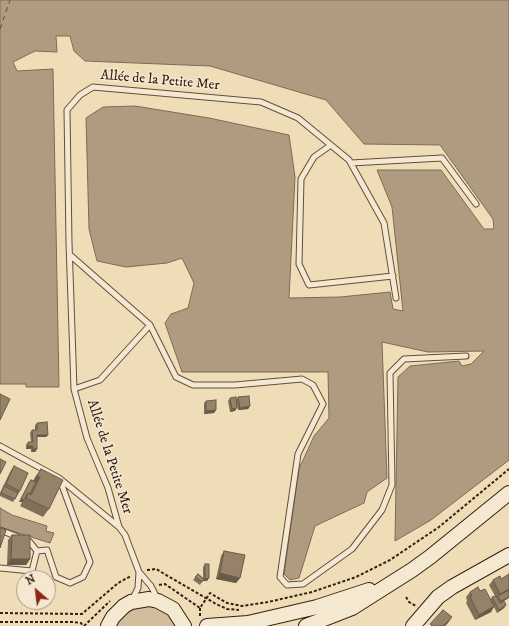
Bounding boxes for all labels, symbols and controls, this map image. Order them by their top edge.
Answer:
street label: Allée de la Petite Mer [100,67,220,95]
street label: Allée de la Petite Mer [83,398,135,516]
north arrow [16,570,56,610]
text: N [24,572,38,589]

